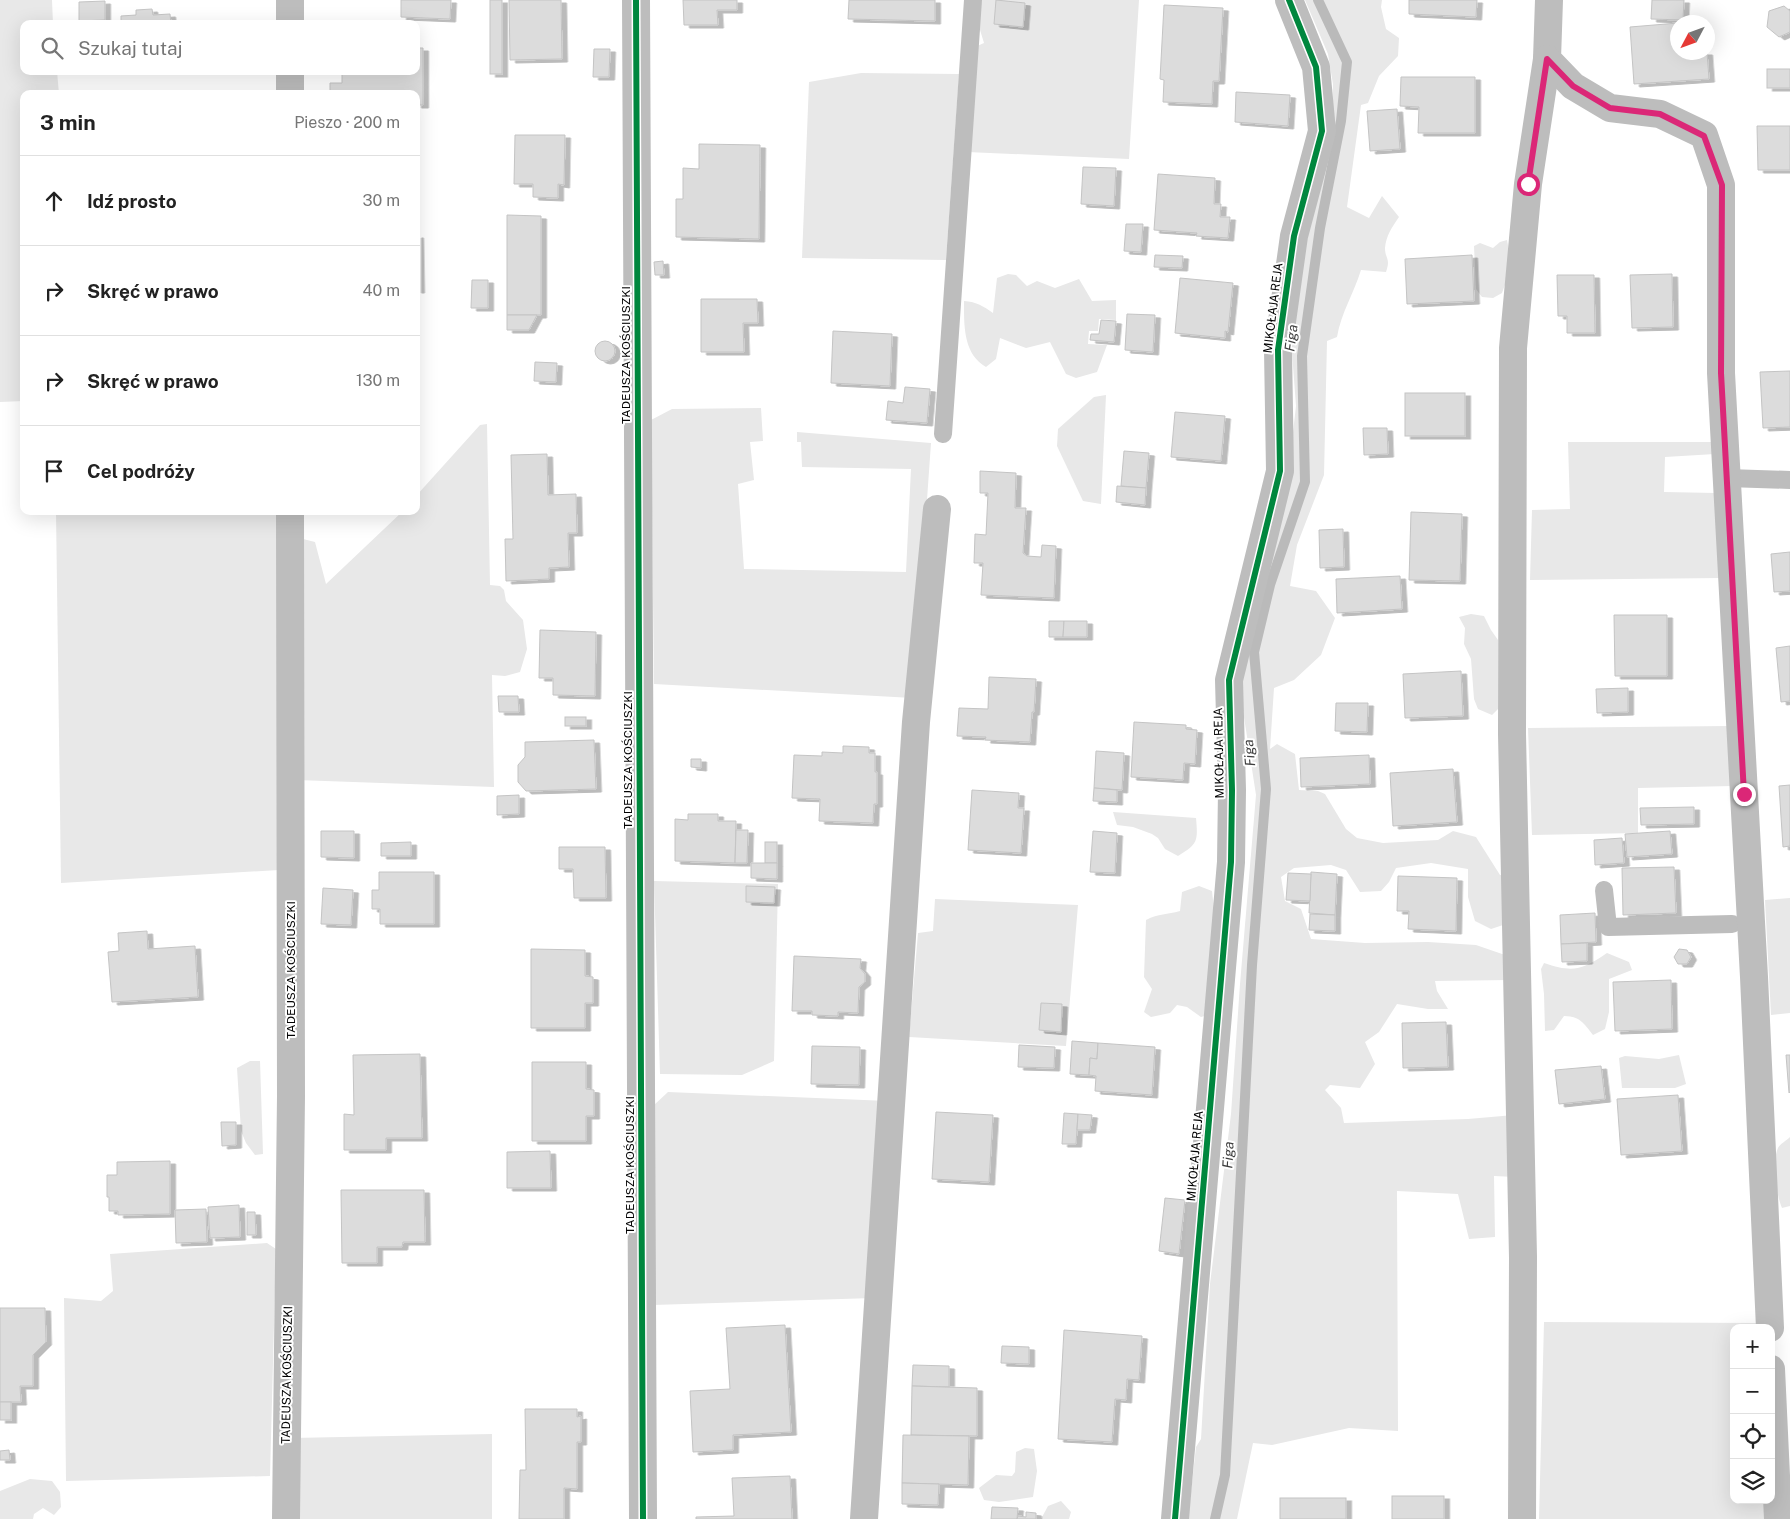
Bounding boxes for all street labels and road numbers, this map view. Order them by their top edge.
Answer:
street label: MIKOŁAJA REJA [1261,262,1286,354]
street label: TADEUSZA KOŚCIUSZKI [619,286,633,424]
street label: TADEUSZA KOŚCIUSZKI [621,691,635,829]
street label: MIKOŁAJA REJA [1211,707,1227,799]
street label: TADEUSZA KOŚCIUSZKI [284,901,298,1039]
street label: TADEUSZA KOŚCIUSZKI [623,1096,637,1234]
street label: MIKOŁAJA REJA [1184,1110,1206,1202]
street label: TADEUSZA KOŚCIUSZKI [279,1306,295,1444]

